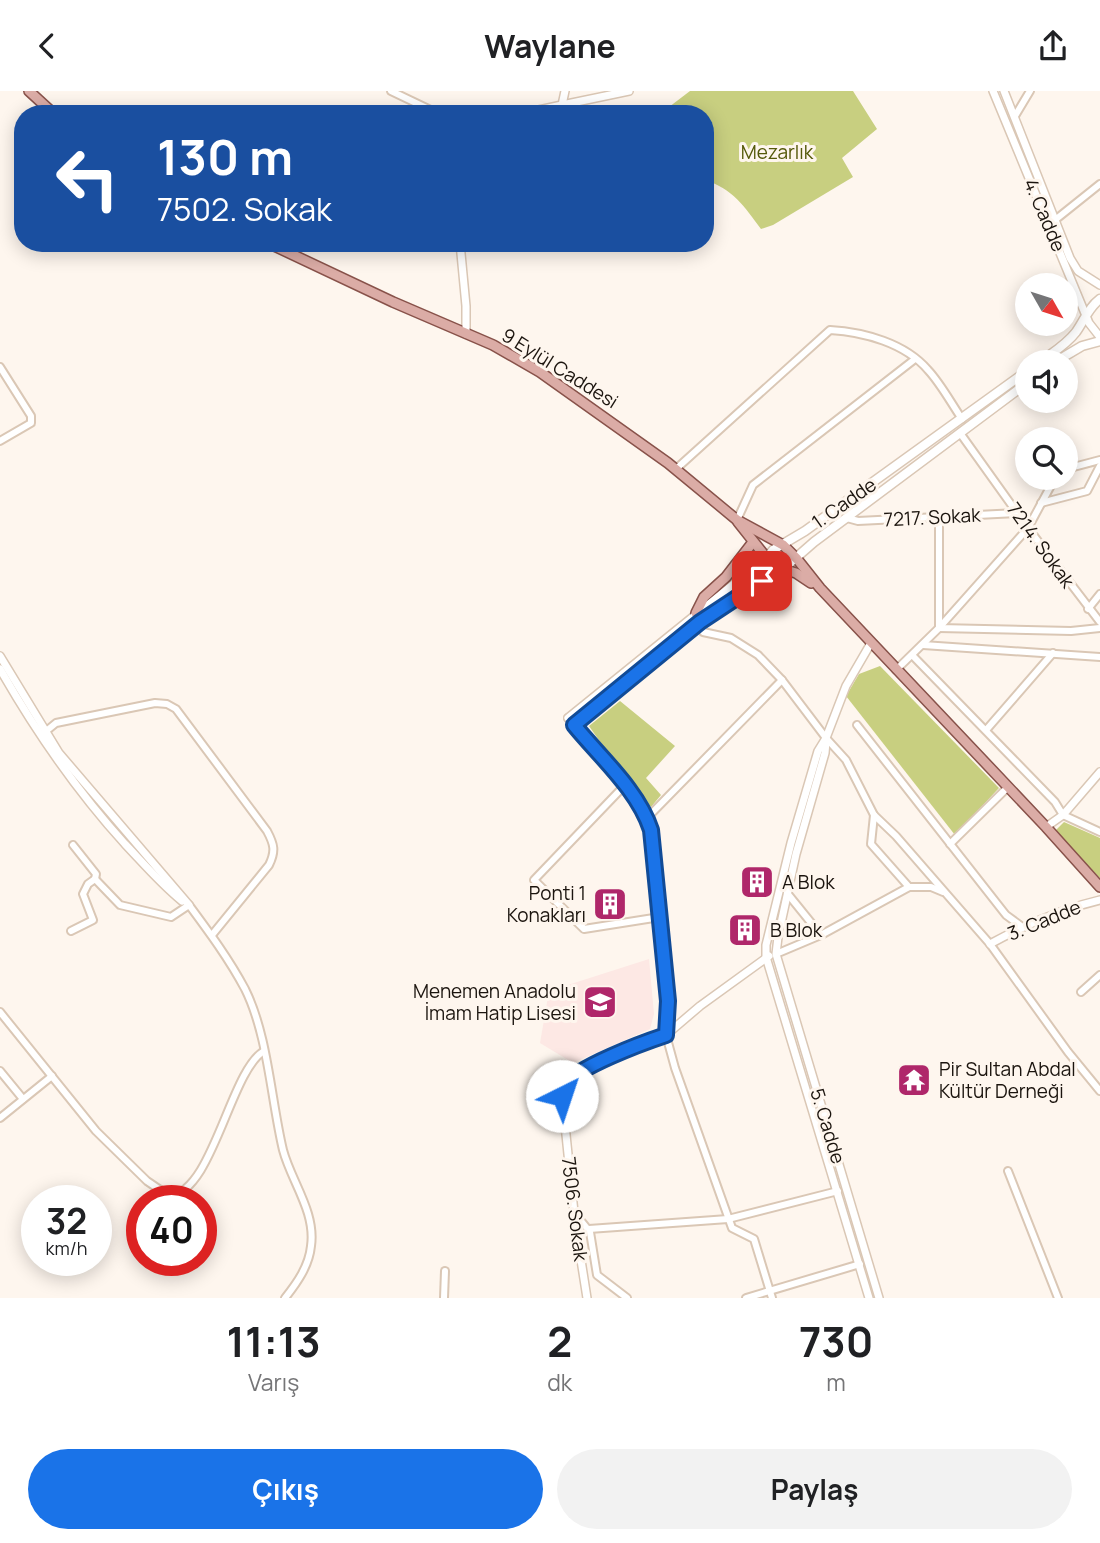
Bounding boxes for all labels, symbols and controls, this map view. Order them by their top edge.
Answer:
text: Waylane [484,24,616,68]
icon: back [28,27,66,65]
icon: share [1034,27,1072,65]
text: 130 m [157,123,293,190]
icon: left [42,133,133,224]
park label: Mezarlık [741,139,814,165]
street label: 4. Cadde [1018,174,1072,256]
text: 7502. Sokak [157,187,332,231]
north arrow [1015,273,1078,336]
map controls [1015,273,1078,490]
street label: 9 Eylül Caddesi [497,322,623,414]
button: sound [1015,350,1078,413]
button: search [1015,427,1078,490]
street label: 1. Cadde [807,471,881,535]
street label: 7214. Sokak [1001,497,1081,593]
street label: 7217. Sokak [883,501,982,533]
pin [732,551,792,611]
icon: arrive [743,562,781,600]
building icon: A Blok [738,863,776,901]
place label: A Blok [782,869,835,895]
place label: Ponti 1 Konakları [507,880,586,928]
building icon: Ponti 1 Konakları [591,885,629,923]
street label: 3. Cadde [1003,894,1085,946]
building icon: B Blok [726,911,764,949]
place label: B Blok [770,917,823,943]
place label: Menemen Anadolu İmam Hatip Lisesi [413,978,576,1026]
school or university icon: Menemen Anadolu İmam Hatip Lisesi [581,983,619,1021]
place label: Pir Sultan Abdal Kültür Derneği [939,1056,1076,1104]
position arrow [525,1059,599,1133]
temple icon: Pir Sultan Abdal Kültür Derneği [895,1061,933,1099]
street label: 5. Cadde [804,1085,852,1167]
street label: 7506. Sokak [556,1155,594,1263]
speed limit sign: 40 [126,1185,217,1276]
text: 32 [46,1197,87,1245]
text: km/h [46,1236,87,1260]
text: 11:13 [227,1312,321,1370]
text: 2 [547,1312,572,1370]
text: 730 [799,1312,873,1370]
text: Varış [248,1366,299,1398]
text: dk [547,1366,572,1398]
text: m [826,1366,846,1398]
button: Çıkış [28,1449,543,1529]
button: Paylaş [557,1449,1072,1529]

